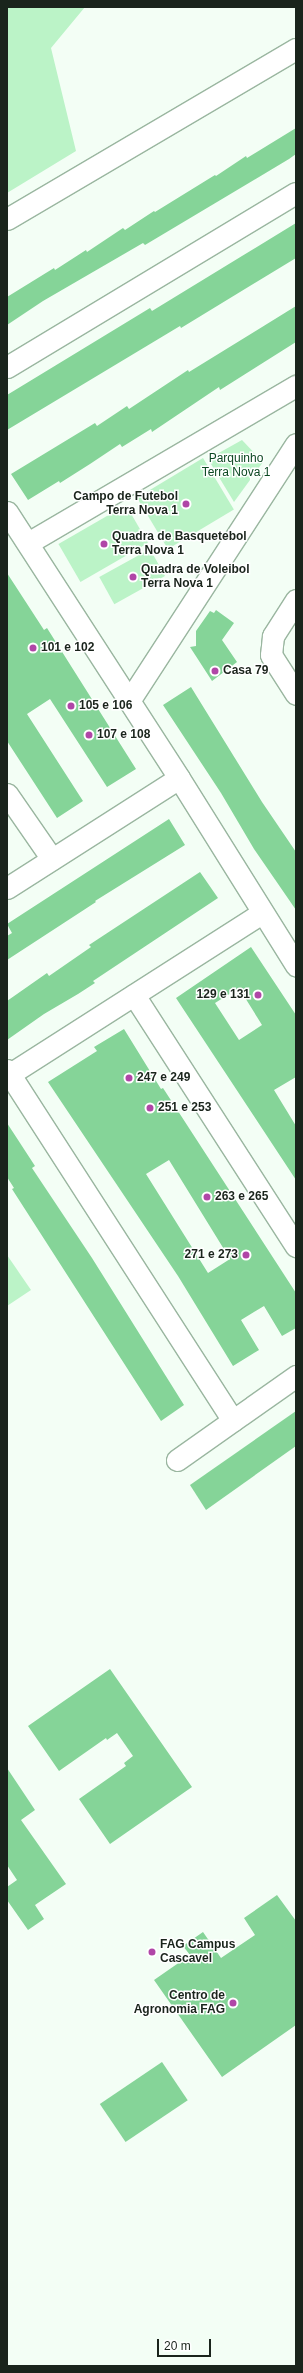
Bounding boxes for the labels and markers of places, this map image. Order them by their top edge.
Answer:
place label: Campo de Futebol Terra Nova 1 [73,490,178,518]
marker: Campo de Futebol Terra Nova 1 [181,499,191,509]
place label: Quadra de Basquetebol Terra Nova 1 [112,530,247,558]
marker: Quadra de Basquetebol Terra Nova 1 [99,539,109,549]
place label: Quadra de Voleibol Terra Nova 1 [141,563,249,591]
marker: Quadra de Voleibol Terra Nova 1 [128,572,138,582]
place label: 101 e 102 [41,641,94,655]
marker: 101 e 102 [28,643,38,653]
place label: Casa 79 [223,664,268,678]
marker: Casa 79 [210,666,220,676]
place label: 105 e 106 [79,699,132,713]
marker: 105 e 106 [66,701,76,711]
place label: 107 e 108 [97,728,150,742]
marker: 107 e 108 [84,730,94,740]
place label: 129 e 131 [197,988,250,1002]
marker: 129 e 131 [253,990,263,1000]
place label: 247 e 249 [137,1071,190,1085]
marker: 247 e 249 [124,1073,134,1083]
place label: 251 e 253 [158,1101,211,1115]
marker: 251 e 253 [145,1103,155,1113]
place label: 263 e 265 [215,1190,268,1204]
marker: 263 e 265 [202,1192,212,1202]
place label: 271 e 273 [185,1248,238,1262]
marker: 271 e 273 [241,1250,251,1260]
place label: FAG Campus Cascavel [160,1938,235,1966]
marker: FAG Campus Cascavel [147,1947,157,1957]
place label: Centro de Agronomia FAG [134,1989,225,2017]
marker: Centro de Agronomia FAG [228,1998,238,2008]

